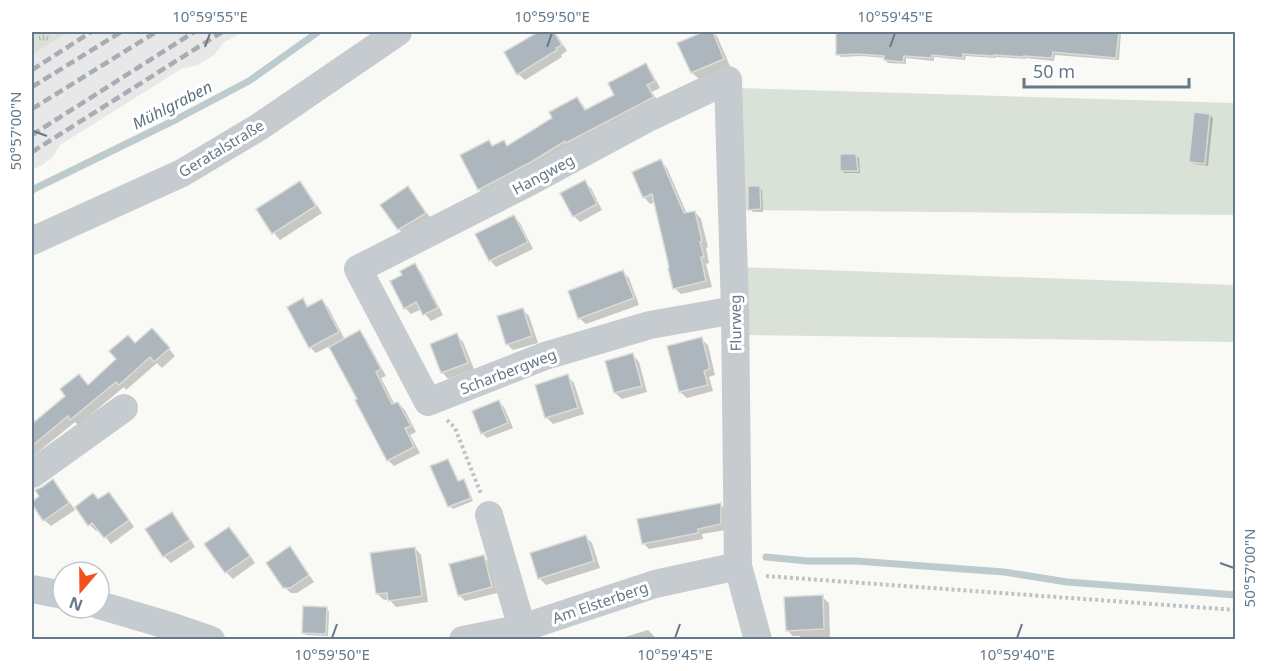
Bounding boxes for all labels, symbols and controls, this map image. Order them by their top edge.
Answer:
text: 10°59'55"E [172,6,248,26]
text: 10°59'50"E [514,6,590,26]
text: 10°59'45"E [857,6,933,26]
scale bar [1024,51,1189,89]
text: 50 m [1033,59,1075,83]
water label: Mühlgraben [128,75,216,135]
text: 50°57'00"N [5,92,25,170]
street label: Geratalstraße [175,115,267,181]
street label: Hangweg [508,149,578,199]
street label: Flurweg [725,295,745,351]
street label: Scharbergweg [457,343,559,399]
text: 50°57'00"N [1239,529,1259,607]
north arrow [51,560,111,620]
street label: Am Elsterberg [549,576,651,628]
text: N [66,592,86,617]
text: 10°59'50"E [294,644,370,664]
text: 10°59'45"E [637,644,713,664]
text: 10°59'40"E [979,644,1055,664]

